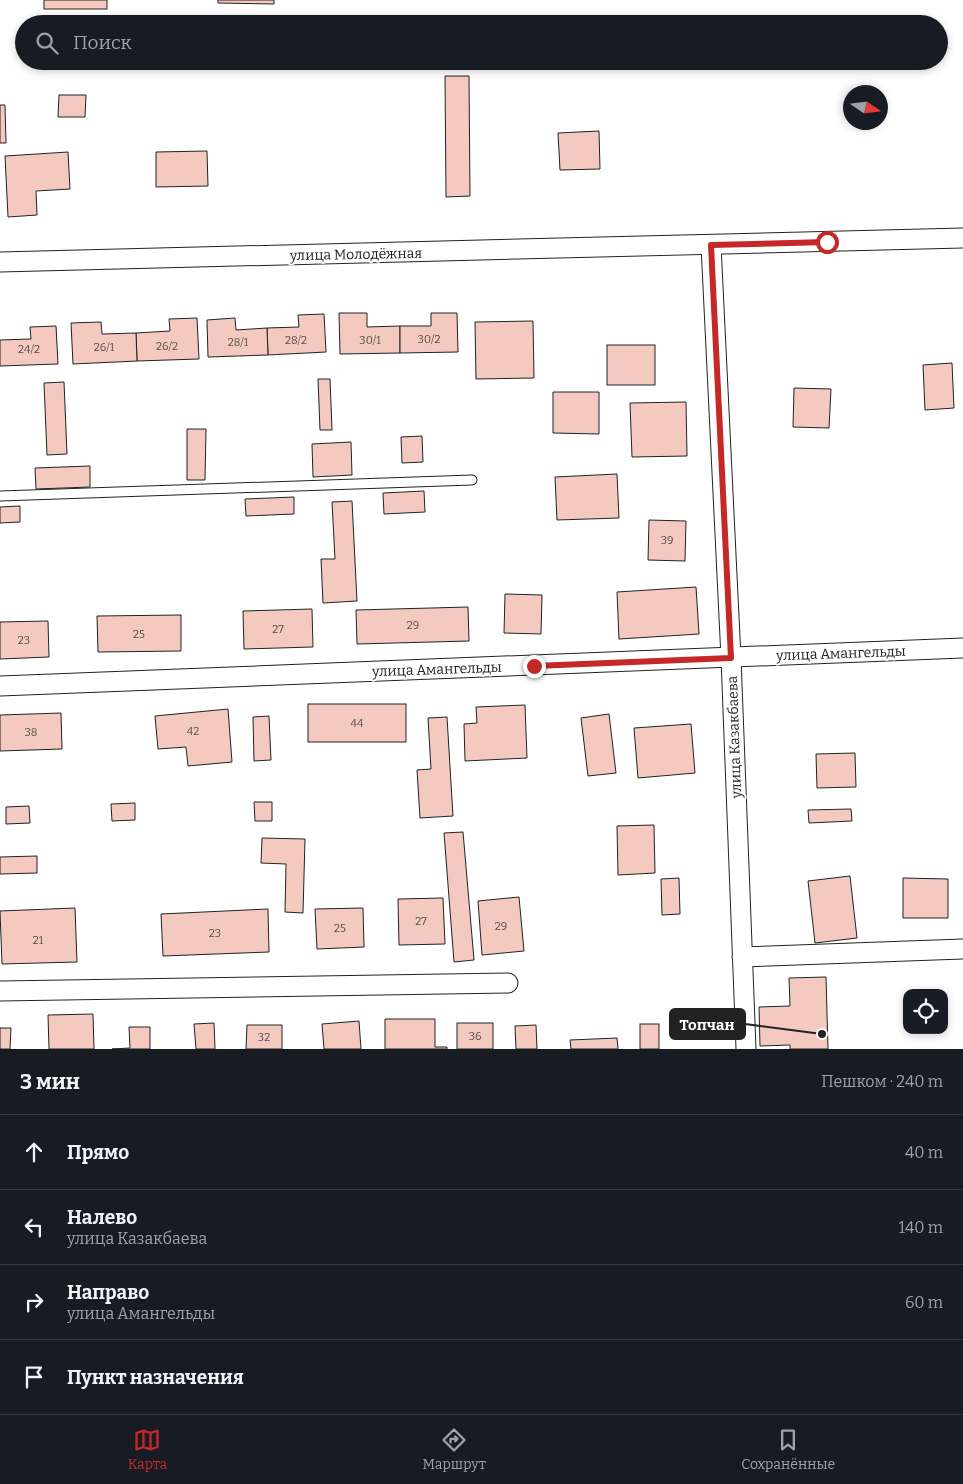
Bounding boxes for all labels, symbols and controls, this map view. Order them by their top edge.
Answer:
search box [15,15,948,70]
icon: search [33,29,61,57]
text: Поиск [73,31,132,54]
north arrow [843,85,888,130]
route start [816,231,839,254]
street label: улица Молодёжная [289,245,422,264]
house number: 30/2 [418,333,440,346]
house number: 28/2 [285,334,307,347]
house number: 30/1 [359,334,381,347]
house number: 28/1 [228,336,249,349]
house number: 26/2 [156,340,178,353]
house number: 26/1 [94,341,115,354]
house number: 24/2 [18,343,40,356]
house number: 39 [661,534,673,547]
house number: 29 [407,619,419,632]
house number: 27 [272,623,284,636]
house number: 25 [133,628,145,641]
house number: 23 [18,634,30,647]
street label: улица Амангельды [775,643,906,664]
route end [523,655,546,678]
street label: улица Амангельды [371,659,502,680]
street label: улица Казакбаева [724,675,745,800]
house number: 44 [351,717,364,730]
house number: 42 [187,725,199,738]
house number: 38 [25,726,37,739]
house number: 27 [415,915,427,928]
house number: 29 [495,920,507,933]
house number: 25 [334,922,346,935]
house number: 23 [209,927,221,940]
house number: 21 [33,934,44,947]
map controls [903,989,948,1034]
button: locate [903,989,948,1034]
callout: Топчан [670,1009,745,1039]
text: Топчан [679,1016,735,1034]
house number: 36 [469,1030,481,1043]
house number: 32 [258,1031,270,1044]
text: 3 мин [20,1069,80,1095]
text: Пешком · 240 m [821,1072,943,1091]
icon: ahead [20,1138,48,1166]
text: Прямо [67,1141,129,1164]
text: 40 m [905,1143,943,1162]
text: Налево [67,1206,137,1229]
icon: left [20,1213,48,1241]
text: 140 m [898,1218,943,1237]
text: улица Казакбаева [67,1229,207,1248]
text: Направо [67,1281,149,1304]
icon: right [20,1288,48,1316]
text: 60 m [905,1293,943,1312]
text: улица Амангельды [67,1304,215,1323]
icon: arrive [20,1363,48,1391]
text: Пункт назначения [67,1366,244,1389]
tab: Карта [128,1426,167,1473]
tab: Маршрут [423,1426,486,1473]
tab: Сохранённые [741,1426,835,1473]

